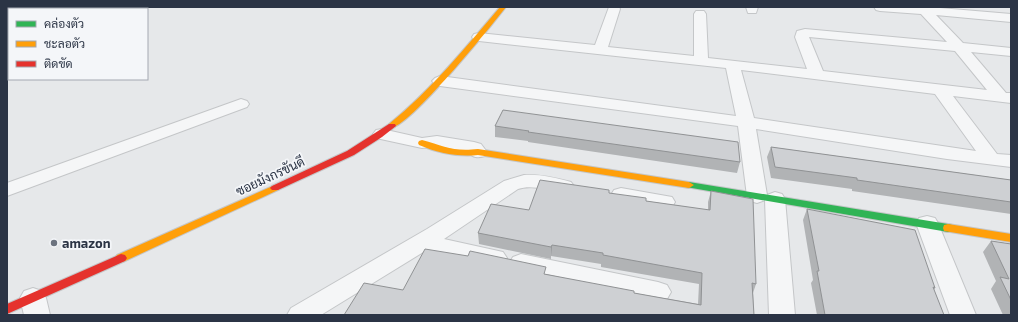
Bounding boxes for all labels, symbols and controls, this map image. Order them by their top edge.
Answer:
legend [8,8,148,80]
text: คล่องตัว [44,16,84,30]
text: ชะลอตัว [44,36,85,50]
text: ติดขัด [44,56,73,70]
street label: ซอยมังกรขันดี [232,152,307,199]
place label: amazon [62,235,111,251]
marker: amazon [49,238,59,248]

